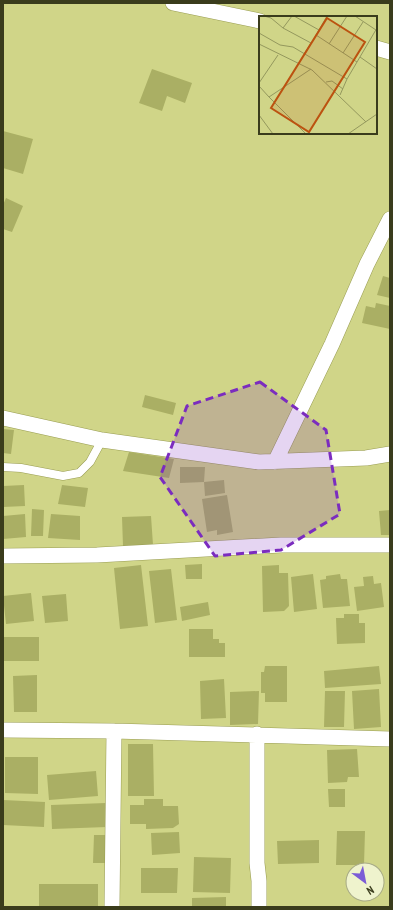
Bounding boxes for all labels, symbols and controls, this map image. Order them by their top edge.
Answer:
inset map [259,16,377,134]
north arrow [345,862,385,902]
text: N [364,883,377,898]

